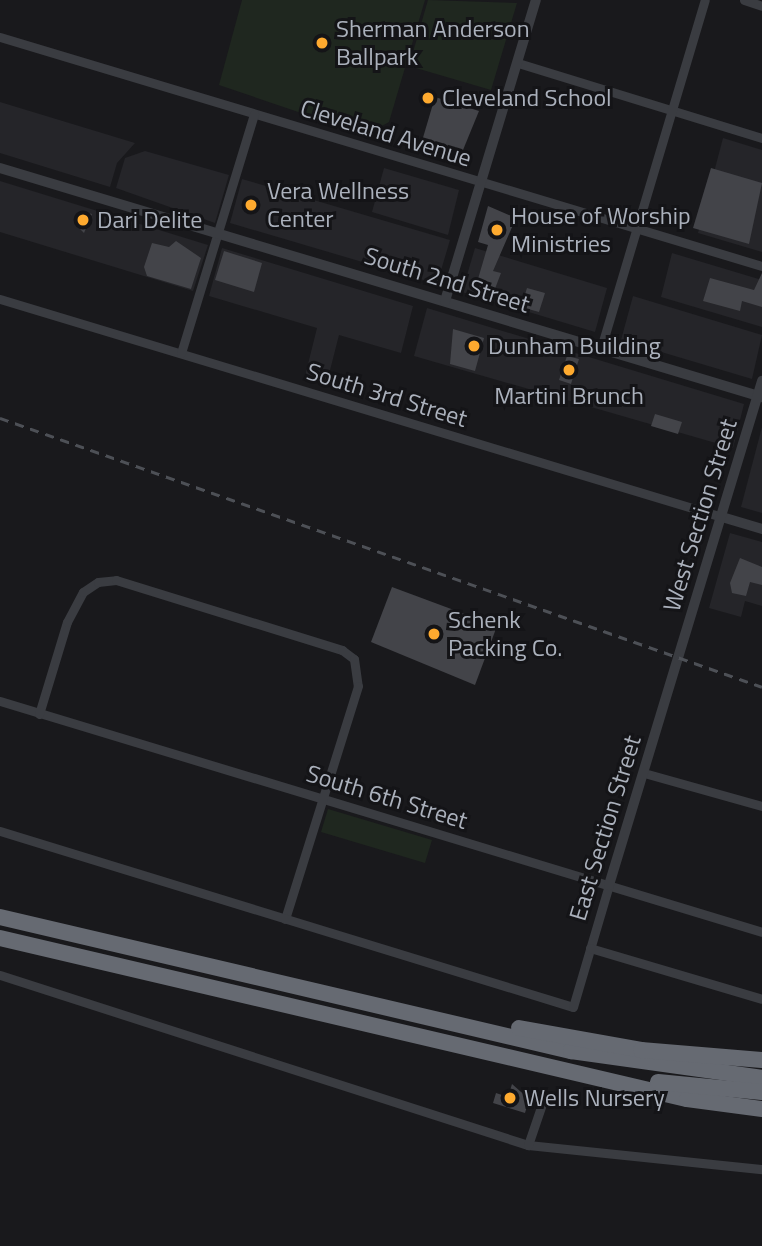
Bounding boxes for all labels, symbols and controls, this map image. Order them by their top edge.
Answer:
place label: Sherman Anderson Ballpark [336,15,530,71]
marker: Sherman Anderson Ballpark [314,35,330,51]
place label: Cleveland School [442,84,612,112]
marker: Cleveland School [420,90,436,106]
street label: Cleveland Avenue [297,93,475,173]
place label: Vera Wellness Center [267,177,409,233]
marker: Vera Wellness Center [241,195,261,215]
place label: House of Worship Ministries [511,202,691,258]
place label: Dari Delite [97,206,202,234]
marker: Dari Delite [75,212,91,228]
marker: House of Worship Ministries [489,222,505,238]
street label: South 2nd Street [361,241,533,319]
place label: Dunham Building [488,332,661,360]
marker: Dunham Building [466,338,482,354]
street label: South 3rd Street [303,357,471,433]
marker: Martini Brunch [561,362,577,378]
place label: Martini Brunch [494,382,644,410]
street label: West Section Street [657,415,743,615]
place label: Schenk Packing Co. [448,606,563,662]
marker: Schenk Packing Co. [426,626,442,642]
street label: East Section Street [563,732,647,924]
street label: South 6th Street [303,759,471,835]
place label: Wells Nursery [524,1084,665,1112]
marker: Wells Nursery [502,1090,518,1106]

